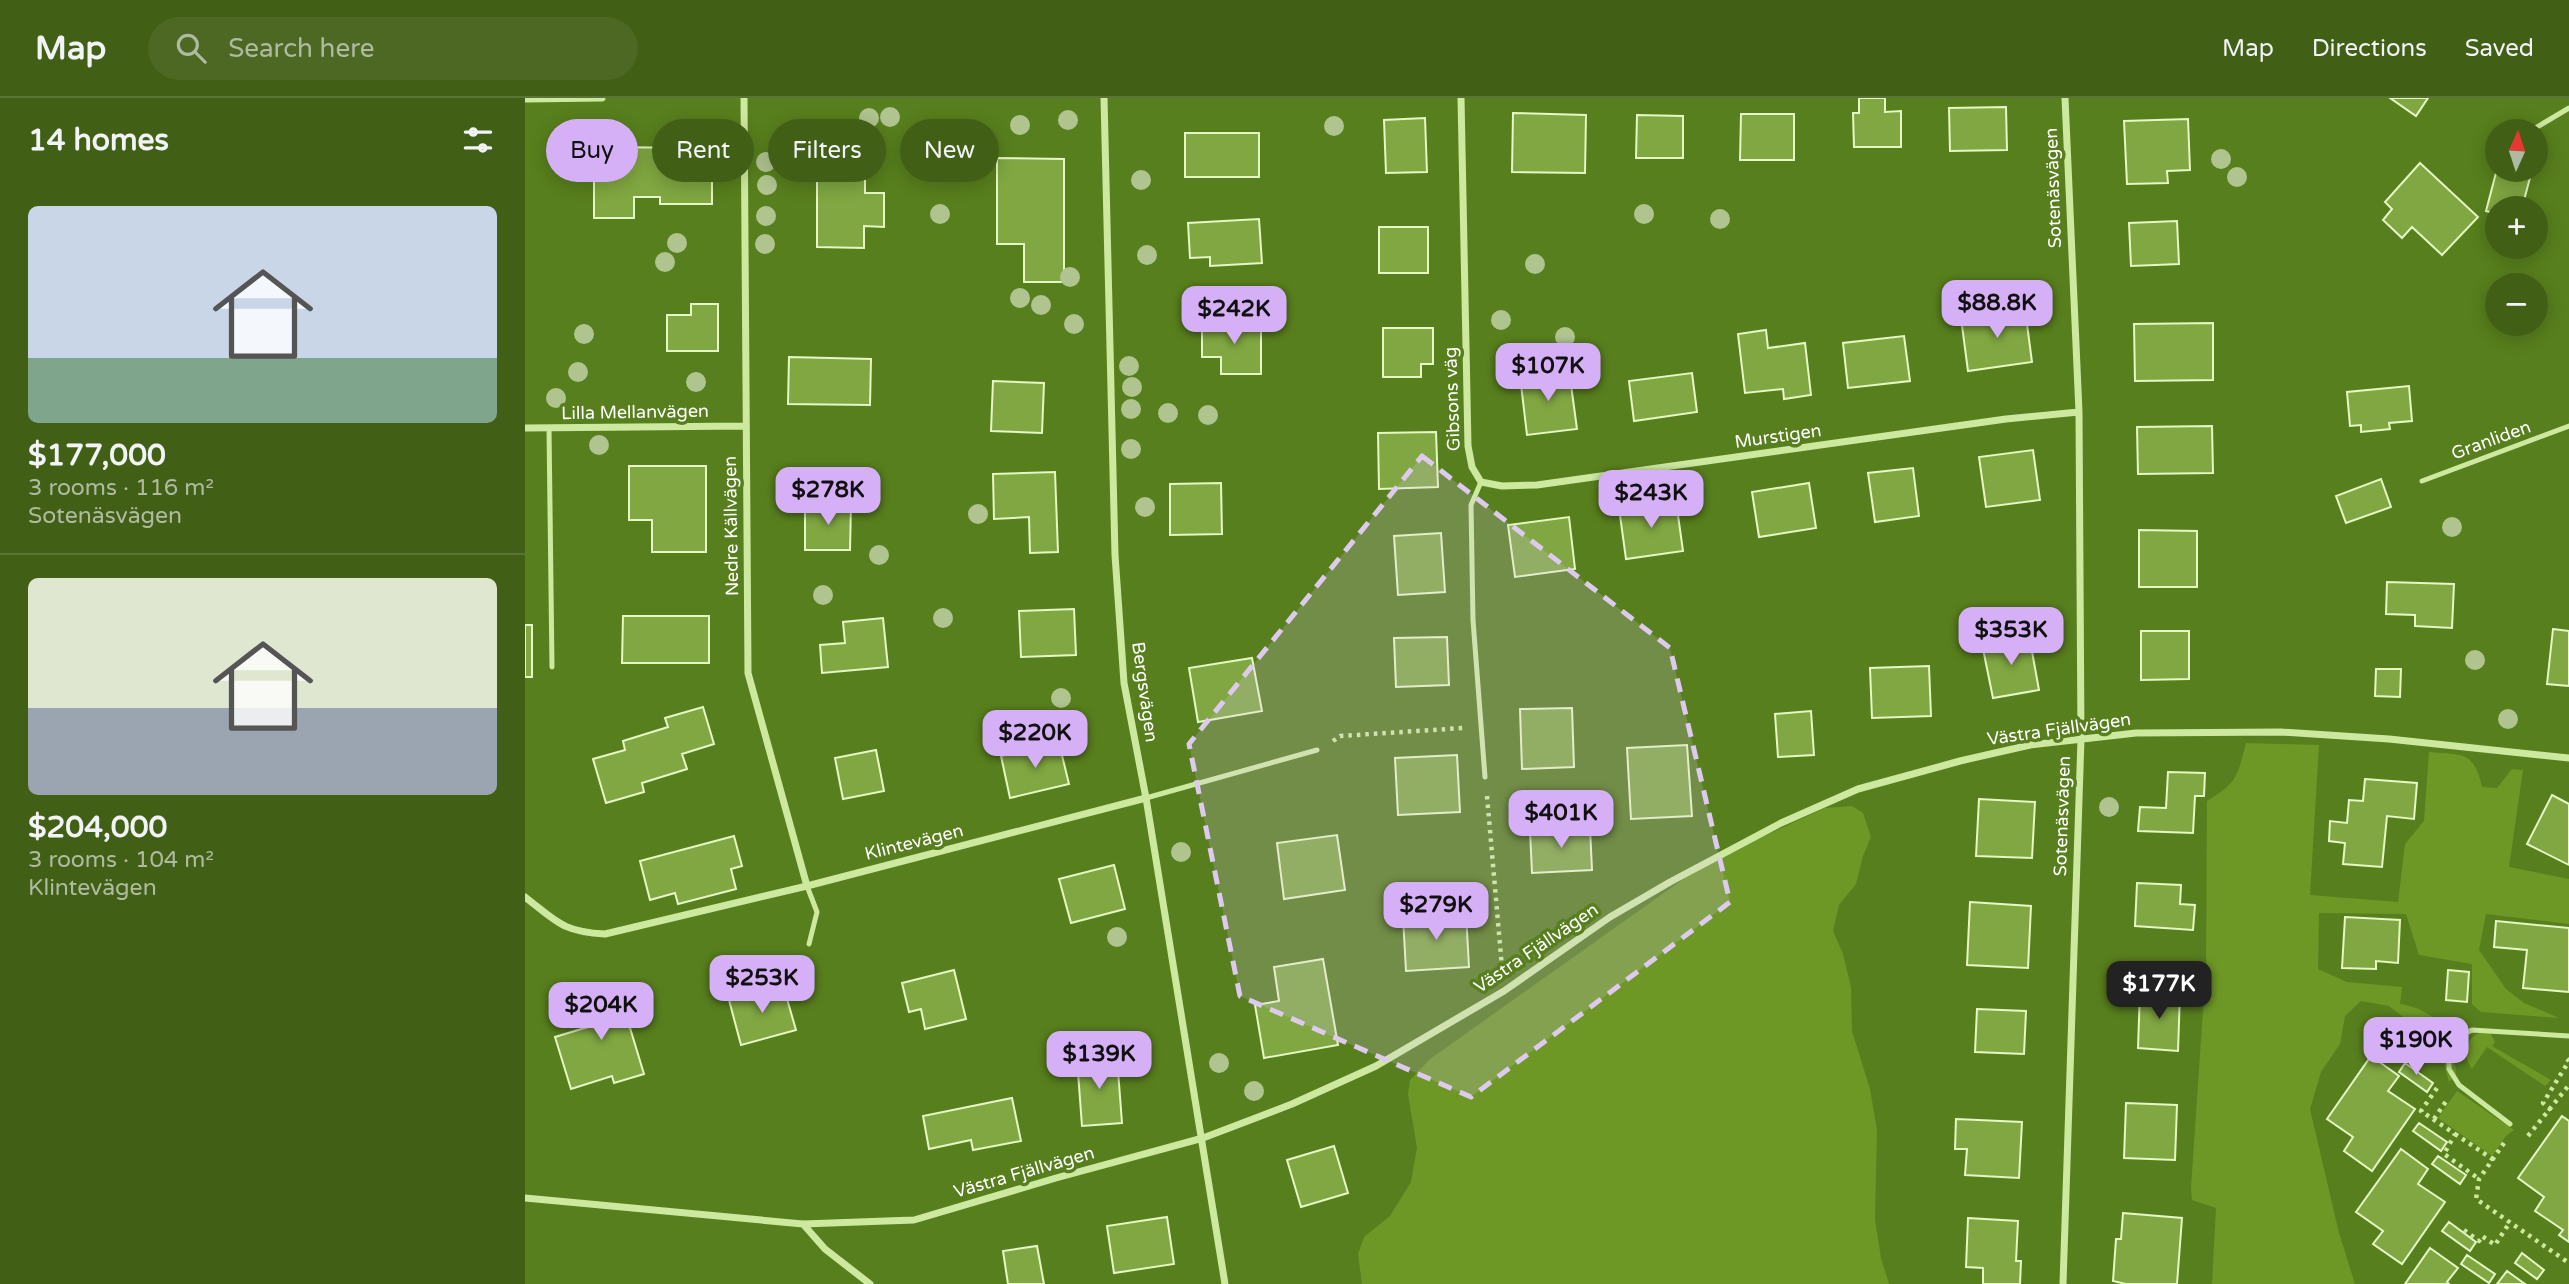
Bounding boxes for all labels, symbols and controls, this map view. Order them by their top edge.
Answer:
search box [148,17,638,80]
text: Map [35,29,106,68]
icon: search [172,29,210,67]
text: Search here [228,33,374,64]
text: Map [2222,34,2274,63]
text: Directions [2312,34,2427,63]
text: Saved [2465,34,2534,63]
chip: Buy [546,119,638,182]
chip: Rent [652,119,754,182]
chip: Filters [768,119,886,182]
chip: New [900,119,999,182]
north arrow [2485,119,2548,182]
map controls [2485,119,2548,336]
icon: filters [459,121,497,159]
text: 14 homes [28,122,169,159]
street label: Sotenäsvägen [2040,127,2066,249]
button: + [2485,196,2548,259]
icon: home [200,251,326,377]
button: − [2485,273,2548,336]
pin: $88.8K [1940,280,2054,340]
pin: $242K [1185,286,1283,346]
text: $88.8K [1958,289,2036,317]
text: $242K [1198,295,1270,323]
pin: $107K [1499,344,1597,403]
street label: Gibsons väg [1439,347,1465,451]
text: $107K [1512,352,1584,380]
street label: Lilla Mellanvägen [561,400,709,424]
street label: Granliden [2448,415,2534,465]
street label: Murstigen [1733,419,1823,453]
text: $177,000 [28,437,166,474]
street label: Nedre Källvägen [719,456,743,596]
pin: $278K [779,468,877,527]
pin: $243K [1602,470,1700,530]
text: 3 rooms · 116 m² [28,474,214,502]
text: $278K [792,476,864,504]
text: $243K [1615,479,1687,507]
text: Sotenäsvägen [28,502,182,530]
pin: $353K [1962,608,2060,667]
text: $353K [1975,616,2047,644]
icon: home [200,623,326,749]
street label: Bergsvägen [1127,640,1163,744]
street label: Västra Fjällvägen [1986,708,2132,750]
pin: $220K [986,710,1084,770]
text: $220K [999,719,1071,747]
street label: Sotenäsvägen [2049,755,2075,877]
pin: $401K [1512,790,1610,850]
text: $401K [1525,799,1597,827]
text: $204,000 [28,809,167,846]
street label: Klintevägen [862,819,966,865]
text: 3 rooms · 104 m² [28,846,214,874]
text: Klintevägen [28,874,157,902]
pin: $279K [1387,882,1485,942]
text: $279K [1400,891,1472,919]
street label: Västra Fjällvägen [1470,898,1602,998]
pin: $253K [713,956,811,1015]
pin: $177K [2110,962,2208,1021]
text: $253K [726,964,798,992]
text: $177K [2123,970,2195,998]
pin: $204K [552,982,650,1042]
text: $204K [565,991,637,1019]
pin: $190K [2367,1018,2465,1077]
text: $190K [2380,1026,2452,1054]
pin: $139K [1050,1032,1148,1091]
text: $139K [1063,1040,1135,1068]
street label: Västra Fjällvägen [951,1141,1097,1203]

